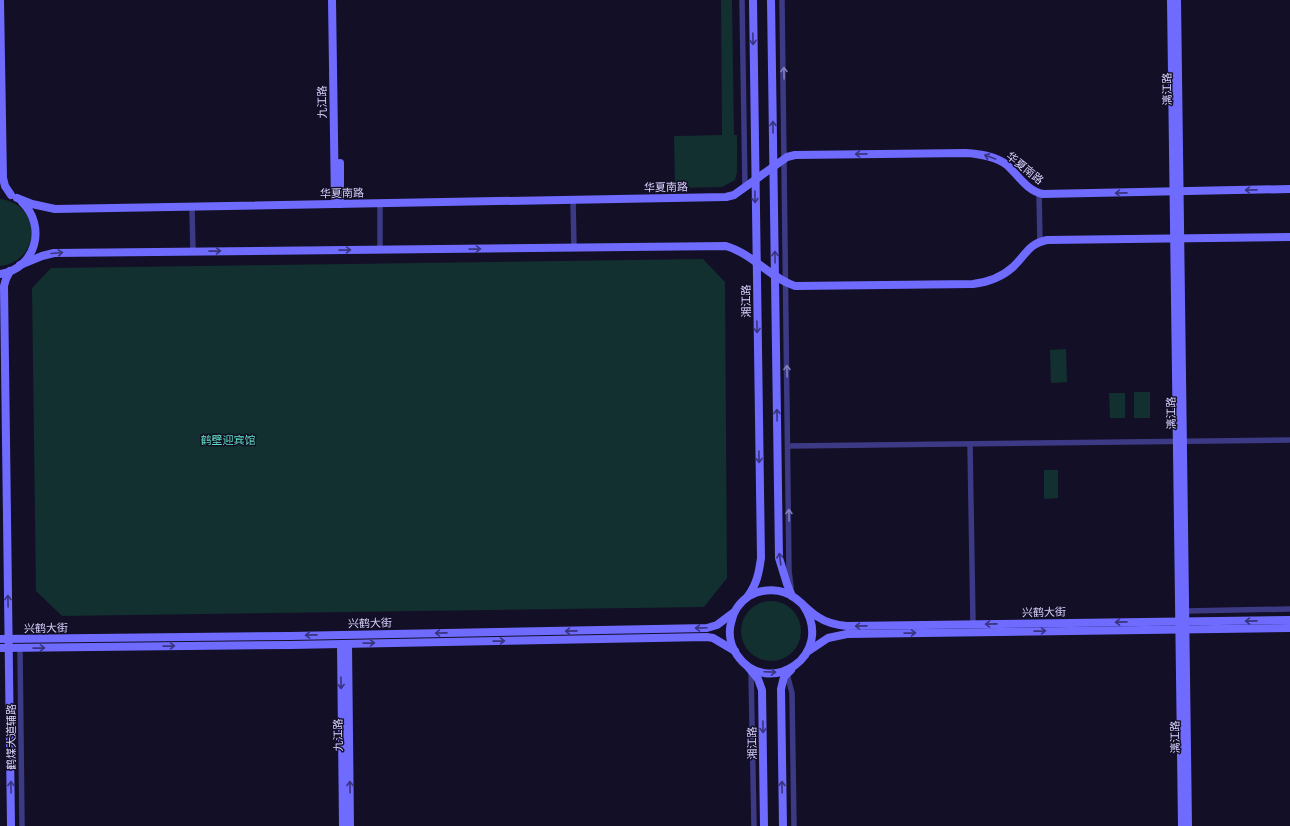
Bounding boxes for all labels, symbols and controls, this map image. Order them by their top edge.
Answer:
one-way arrow [749,32,757,45]
one-way arrow [780,67,787,80]
street label: 漓江路 [1160,72,1174,106]
street label: 九江路 [315,85,329,119]
one-way arrow [769,121,777,134]
street label: 华夏南路 [1003,149,1047,187]
one-way arrow [855,150,868,158]
one-way arrow [984,153,997,160]
street label: 华夏南路 [644,180,688,194]
street label: 华夏南路 [320,186,364,200]
one-way arrow [1245,186,1258,194]
one-way arrow [1115,189,1128,196]
one-way arrow [752,190,759,203]
one-way arrow [468,245,481,253]
one-way arrow [338,246,351,254]
one-way arrow [208,247,221,255]
one-way arrow [50,250,63,257]
one-way arrow [771,251,779,264]
street label: 湘江路 [739,284,753,318]
one-way arrow [754,320,761,333]
one-way arrow [783,365,791,378]
street label: 漓江路 [1164,396,1178,430]
one-way arrow [773,409,781,422]
park label: 鹤壁迎宾馆 [201,433,256,447]
one-way arrow [755,450,763,463]
one-way arrow [785,509,793,522]
one-way arrow [776,553,784,566]
one-way arrow [4,595,12,608]
street label: 兴鹤大街 [1022,605,1066,619]
street label: 兴鹤大街 [348,616,392,630]
one-way arrow [1245,617,1258,625]
one-way arrow [1115,619,1128,626]
one-way arrow [985,620,998,628]
street label: 兴鹤大街 [24,621,68,635]
one-way arrow [855,622,868,630]
one-way arrow [695,624,708,632]
one-way arrow [565,627,578,635]
one-way arrow [1033,628,1046,635]
one-way arrow [435,629,448,637]
one-way arrow [903,629,916,637]
one-way arrow [305,632,318,639]
one-way arrow [492,637,505,645]
one-way arrow [362,639,375,647]
one-way arrow [162,642,175,650]
one-way arrow [32,644,45,652]
one-way arrow [763,669,776,676]
one-way arrow [337,676,345,689]
street label: 鹤煤大道辅路 [4,704,18,770]
street label: 九江路 [331,718,345,752]
one-way arrow [759,720,766,733]
street label: 漓江路 [1168,720,1182,754]
street label: 湘江路 [745,726,759,760]
one-way arrow [7,781,15,794]
one-way arrow [346,781,354,794]
one-way arrow [778,781,786,794]

